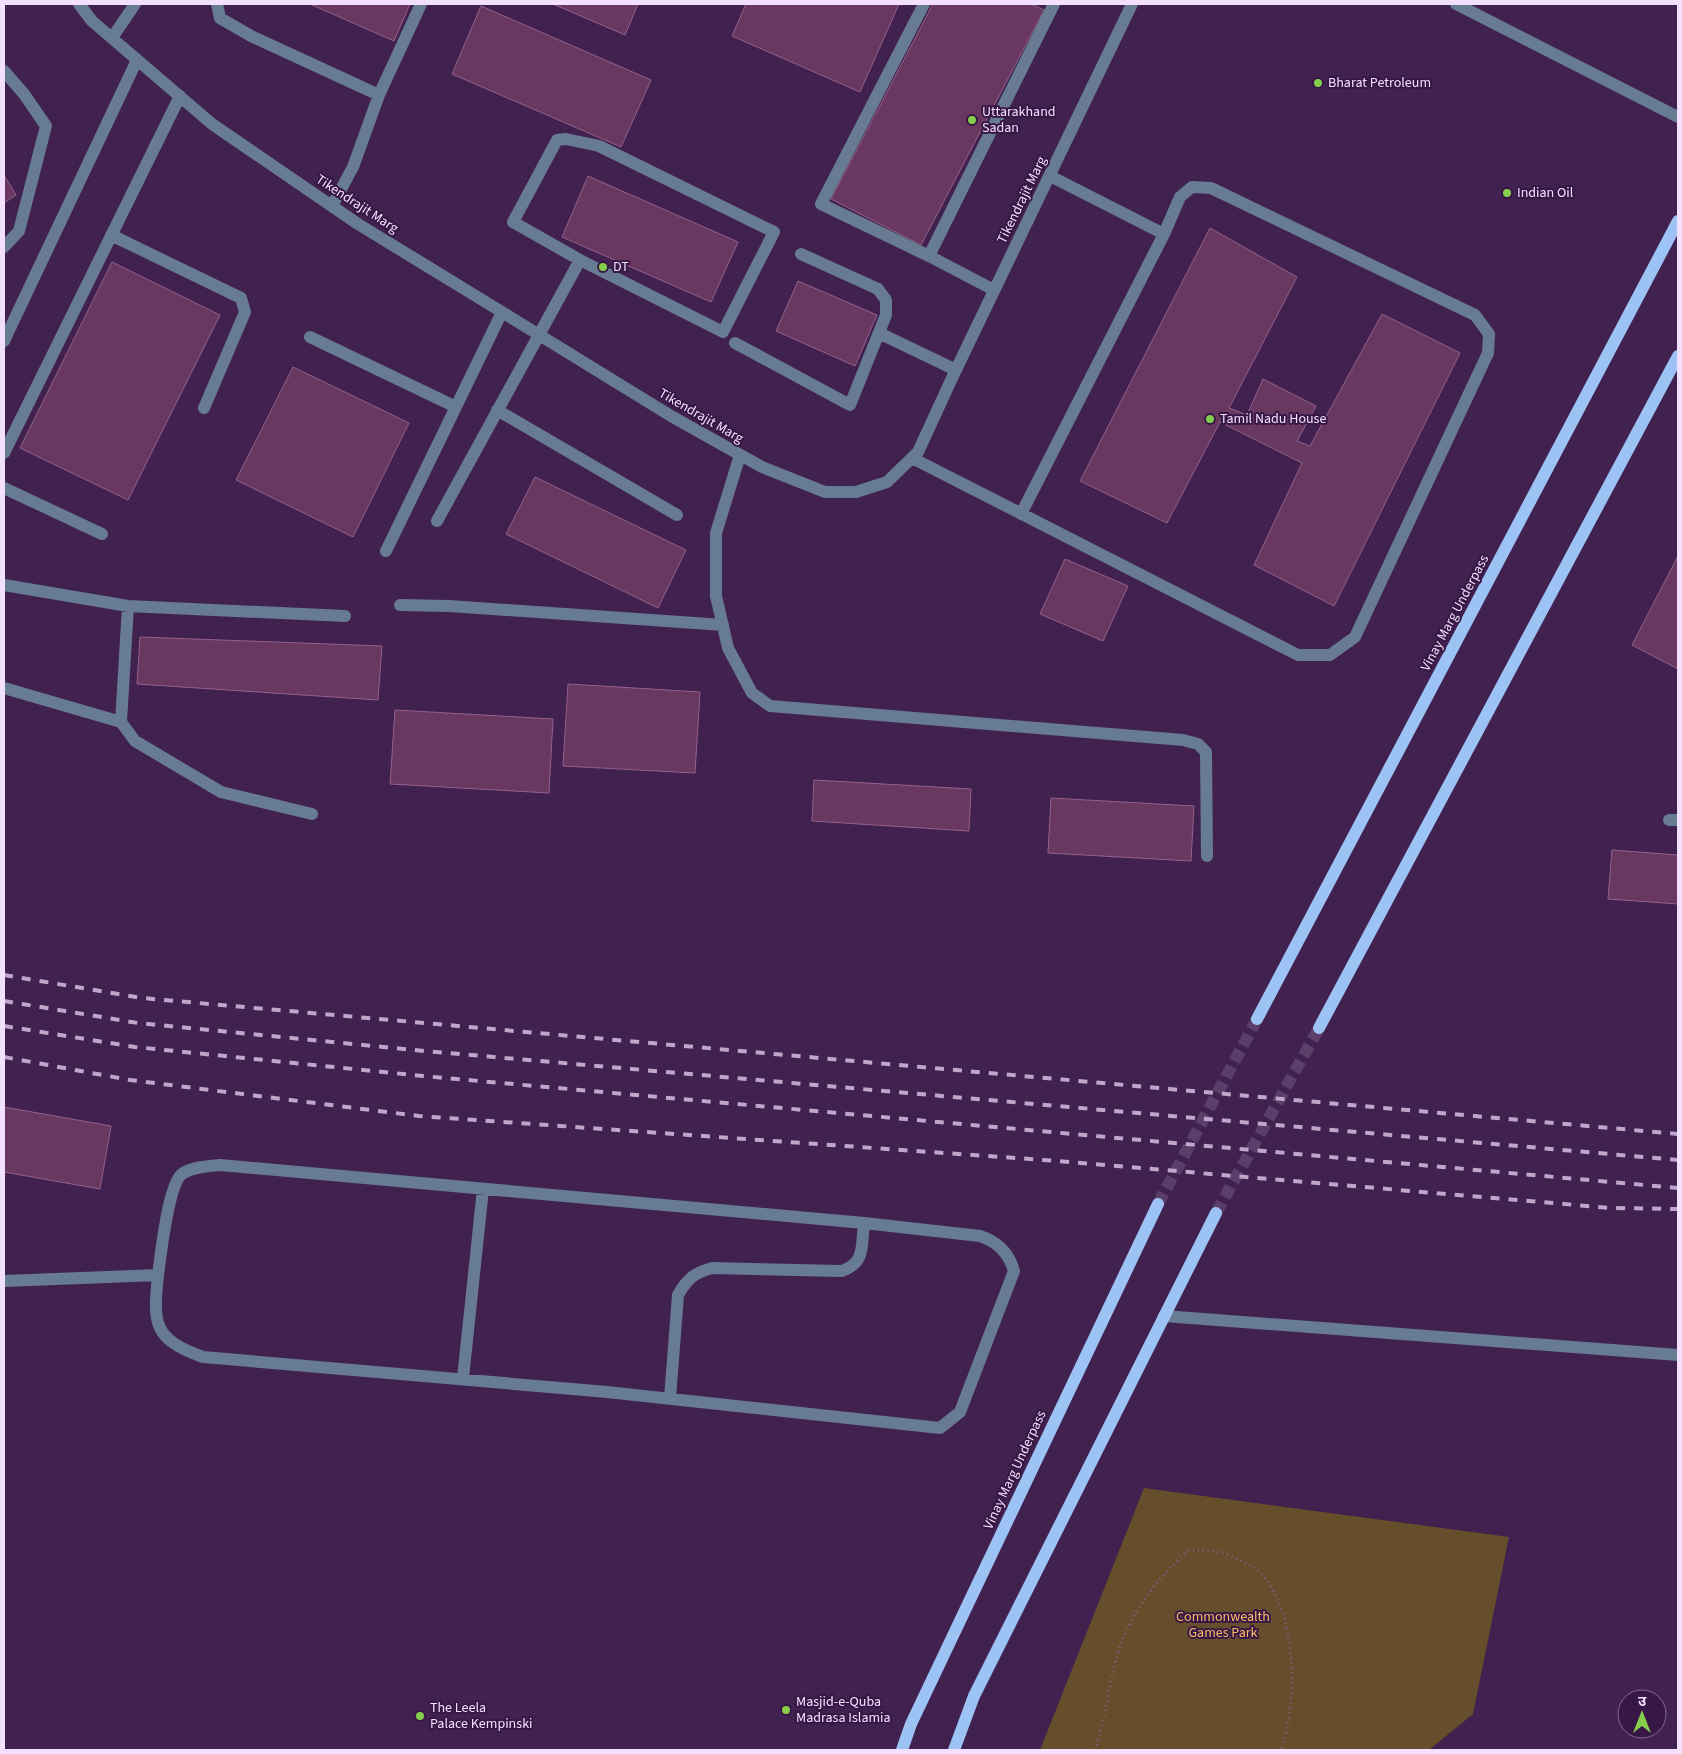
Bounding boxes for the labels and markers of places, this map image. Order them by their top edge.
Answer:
place label: Bharat Petroleum [1328,73,1431,93]
marker: Bharat Petroleum [1312,77,1324,89]
place label: Uttarakhand Sadan [982,102,1056,138]
marker: Uttarakhand Sadan [966,114,978,126]
place label: Indian Oil [1517,183,1574,203]
marker: Indian Oil [1501,187,1513,199]
place label: DT [613,257,629,277]
marker: DT [597,261,609,273]
place label: Tamil Nadu House [1220,409,1326,429]
marker: Tamil Nadu House [1204,413,1216,425]
place label: Masjid-e-Quba Madrasa Islamia [796,1692,891,1728]
place label: The Leela Palace Kempinski [430,1698,533,1734]
marker: Masjid-e-Quba Madrasa Islamia [780,1704,792,1716]
marker: The Leela Palace Kempinski [414,1710,426,1722]

